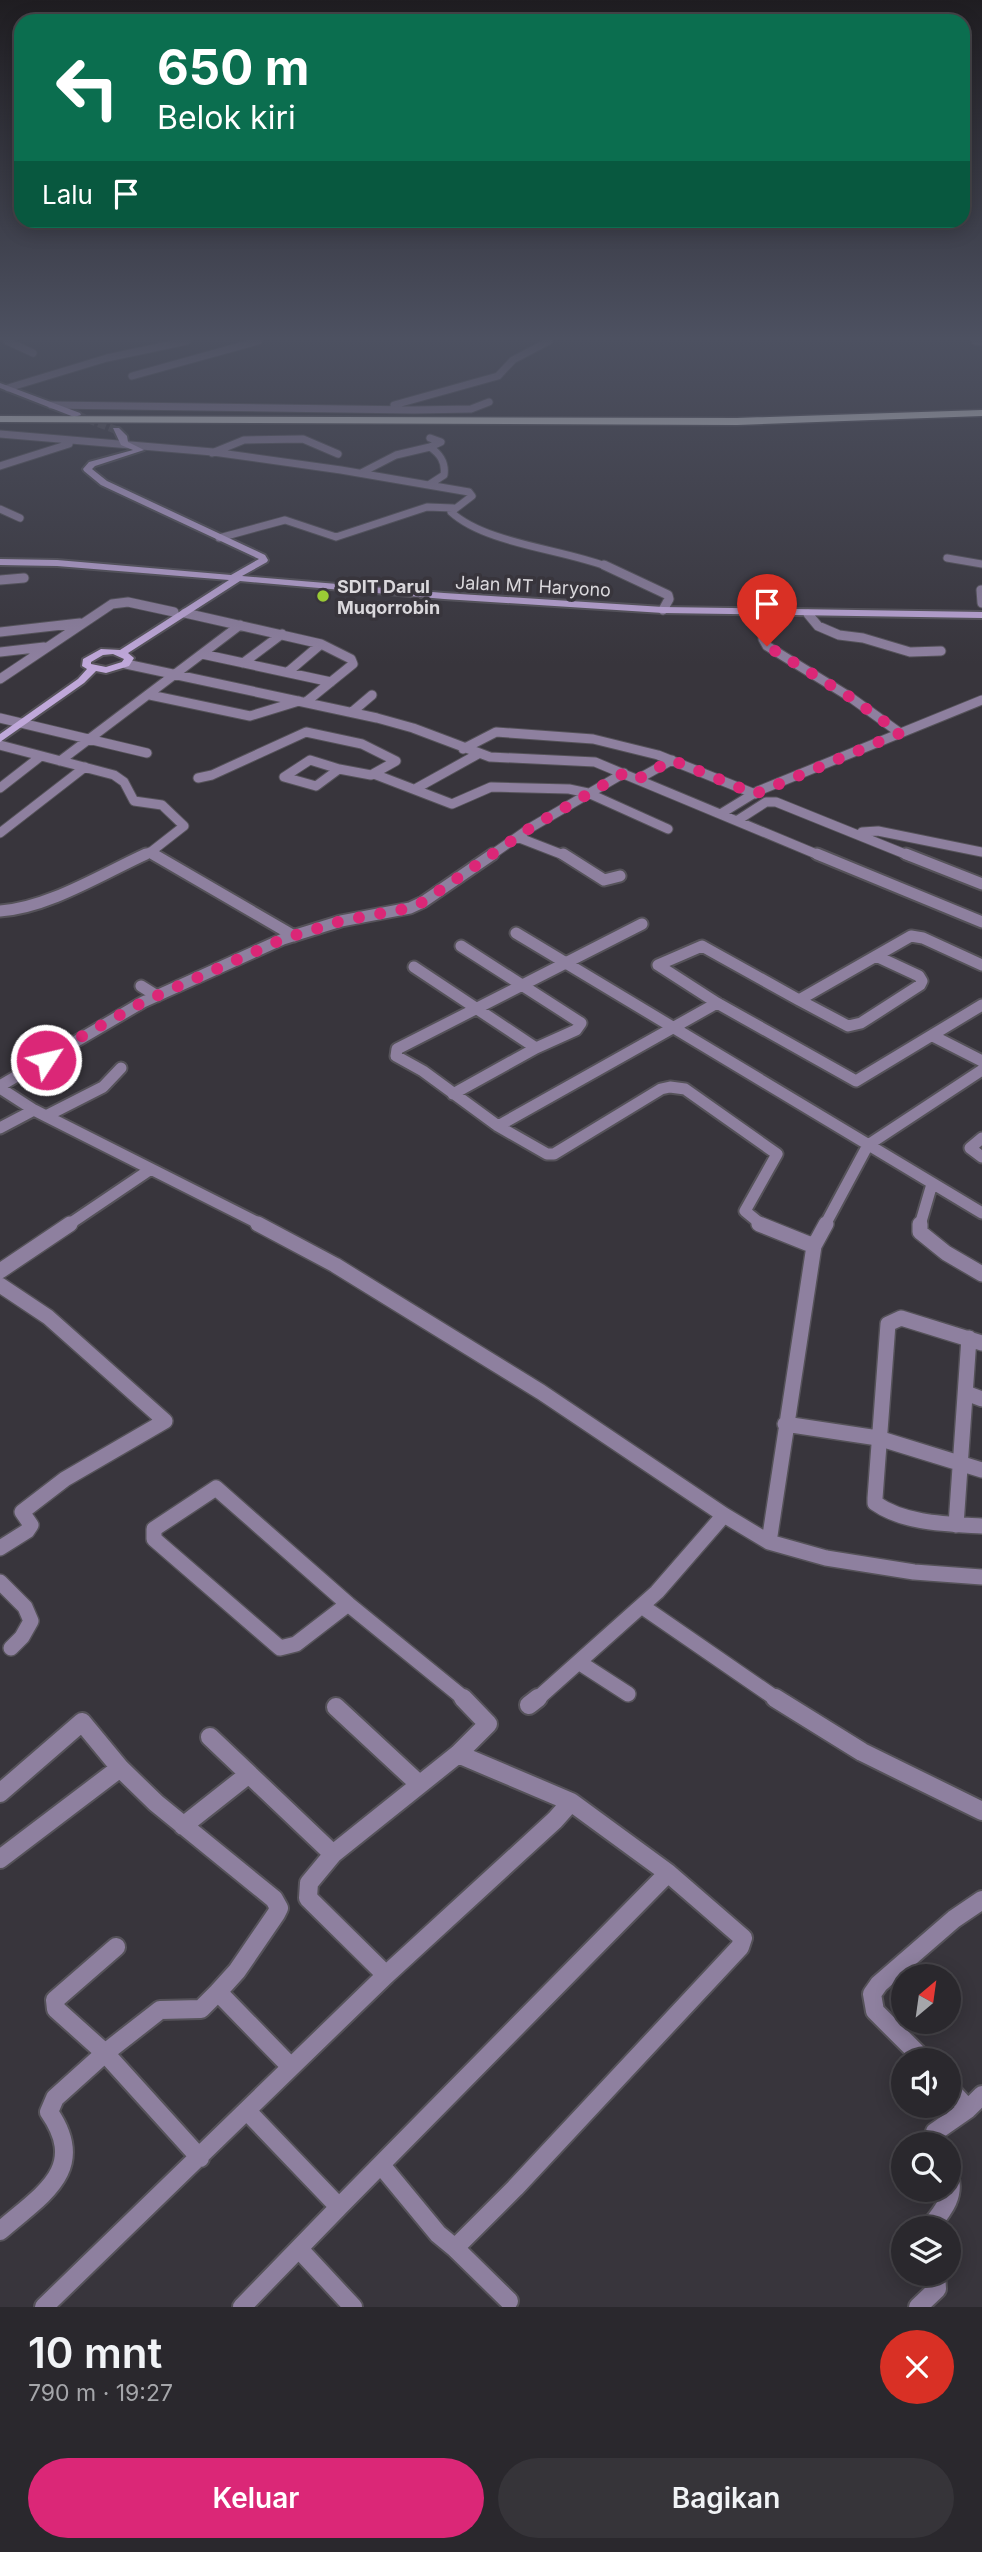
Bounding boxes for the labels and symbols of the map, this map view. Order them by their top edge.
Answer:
street label: Jalan MT Haryono [455,571,611,601]
pin [737,574,797,646]
place label: SDIT Darul Muqorrobin [337,576,440,618]
marker: SDIT Darul Muqorrobin [315,588,331,604]
position arrow [9,1023,83,1097]
north arrow [891,1964,961,2034]

